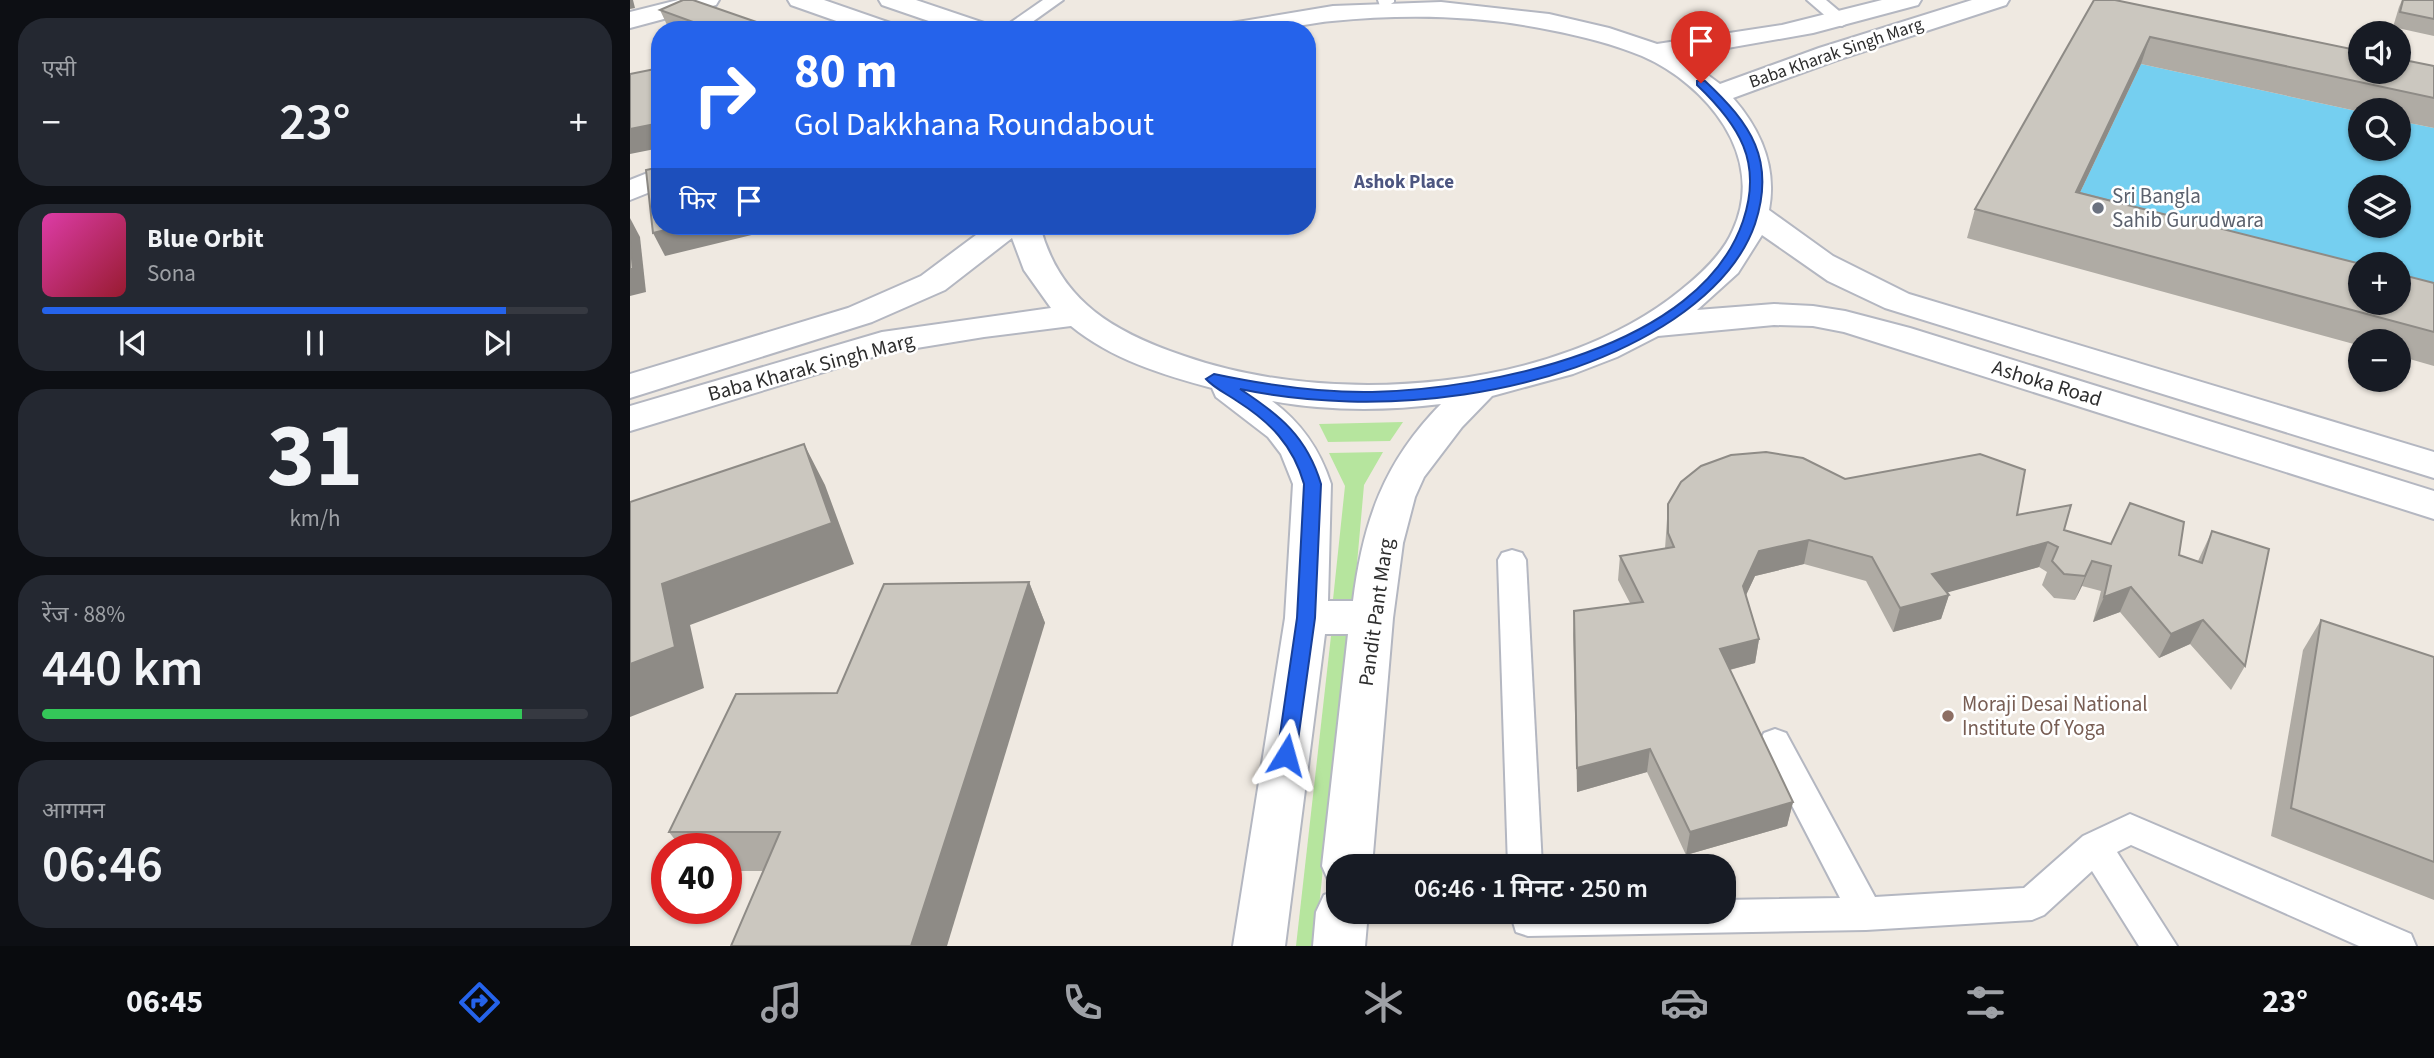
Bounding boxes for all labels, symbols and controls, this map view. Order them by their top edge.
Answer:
pin [1671,11,1731,83]
street label: Baba Kharak Singh Marg [1746,11,1926,95]
map controls [2348,21,2411,392]
button: sound [2348,21,2411,84]
icon: arrive [1682,22,1720,60]
text: 80 m [794,37,898,107]
icon: right [679,49,770,140]
text: एसी [42,52,76,85]
text: 23° [279,86,351,160]
text: − [42,96,61,150]
text: + [569,96,588,150]
button: search [2348,98,2411,161]
text: Gol Dakkhana Roundabout [794,102,1154,148]
district label: Ashok Place [1353,169,1454,196]
button: layers [2348,175,2411,238]
place label: Sri Bangla Sahib Gurudwara [2112,181,2264,235]
text: फिर [679,182,716,219]
icon: arrive [730,182,768,220]
marker: Sri Bangla Sahib Gurudwara [2090,200,2106,216]
text: Blue Orbit [147,220,264,257]
button: + [2348,252,2411,315]
text: Sona [147,257,196,290]
icon: previous [114,324,152,362]
icon: pause [296,324,334,362]
icon: next [478,324,516,362]
street label: Baba Kharak Singh Marg [704,325,918,409]
button: − [2348,329,2411,392]
street label: Ashoka Road [1988,352,2106,414]
text: 31 [267,392,363,521]
text: km/h [289,502,341,535]
street label: Pandit Pant Marg [1351,536,1401,688]
text: रेंज · 88% [42,598,125,631]
text: 440 km [42,632,203,706]
place label: Moraji Desai National Institute Of Yoga [1962,689,2148,743]
marker: Moraji Desai National Institute Of Yoga [1940,708,1956,724]
position arrow [1249,718,1323,792]
text: आगमन [42,794,105,827]
text: 06:46 [42,828,163,902]
speed limit sign: 40 [651,833,742,924]
text: 06:46 · 1 मिनट · 250 m [1414,870,1648,907]
icon: directions [455,978,504,1027]
icon: music [757,978,806,1027]
icon: phone [1058,978,1107,1027]
icon: climate [1359,978,1408,1027]
icon: car [1660,978,1709,1027]
icon: filters [1961,978,2010,1027]
text: 06:45 [126,979,203,1025]
text: 23° [2262,979,2308,1025]

